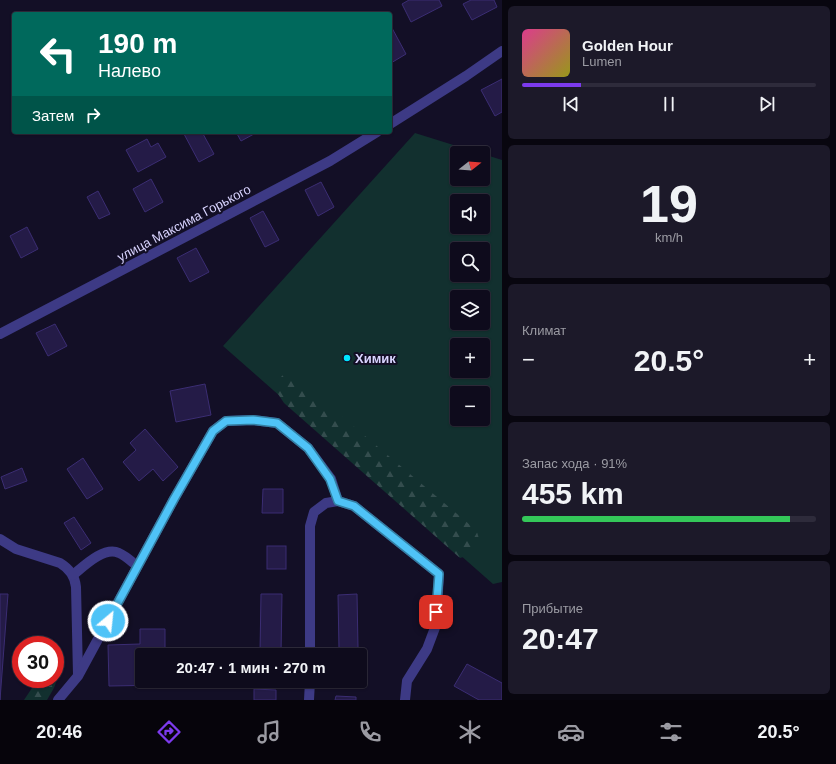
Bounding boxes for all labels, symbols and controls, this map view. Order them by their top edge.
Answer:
icon: left [32,28,84,80]
text: 190 m [98,28,177,59]
text: Golden Hour [582,37,673,54]
text: Lumen [582,54,622,69]
text: Налево [98,61,161,81]
icon: previous [560,93,582,115]
icon: pause [658,93,680,115]
icon: next [756,93,778,115]
icon: right [82,104,104,126]
text: Затем [32,107,74,124]
north arrow [450,146,490,186]
map controls [450,146,490,426]
text: 19 [640,175,698,233]
street label: улица Максима Горького [115,181,253,265]
button: sound [450,194,490,234]
text: km/h [655,230,683,245]
button: search [450,242,490,282]
button: layers [450,290,490,330]
text: Климат [522,323,566,338]
button: + [450,338,490,378]
text: 20.5° [634,344,704,377]
text: − [522,347,535,372]
text: + [803,347,816,372]
place label: Химик [355,351,396,366]
marker: Химик [342,353,352,363]
button: − [450,386,490,426]
text: Запас хода · 91% [522,456,627,471]
text: 455 km [522,477,624,510]
pin [419,595,453,629]
position arrow [87,600,129,642]
icon: arrive [425,601,447,623]
text: Прибытие [522,601,583,616]
text: 20:47 [522,622,599,655]
speed limit sign: 30 [12,636,64,688]
text: 20:47 · 1 мин · 270 m [176,659,326,676]
icon: directions [155,718,183,746]
icon: music [255,718,283,746]
icon: phone [356,718,384,746]
icon: climate [456,718,484,746]
icon: car [557,718,585,746]
icon: filters [657,718,685,746]
text: 20:46 [36,722,82,742]
text: 20.5° [757,722,800,742]

